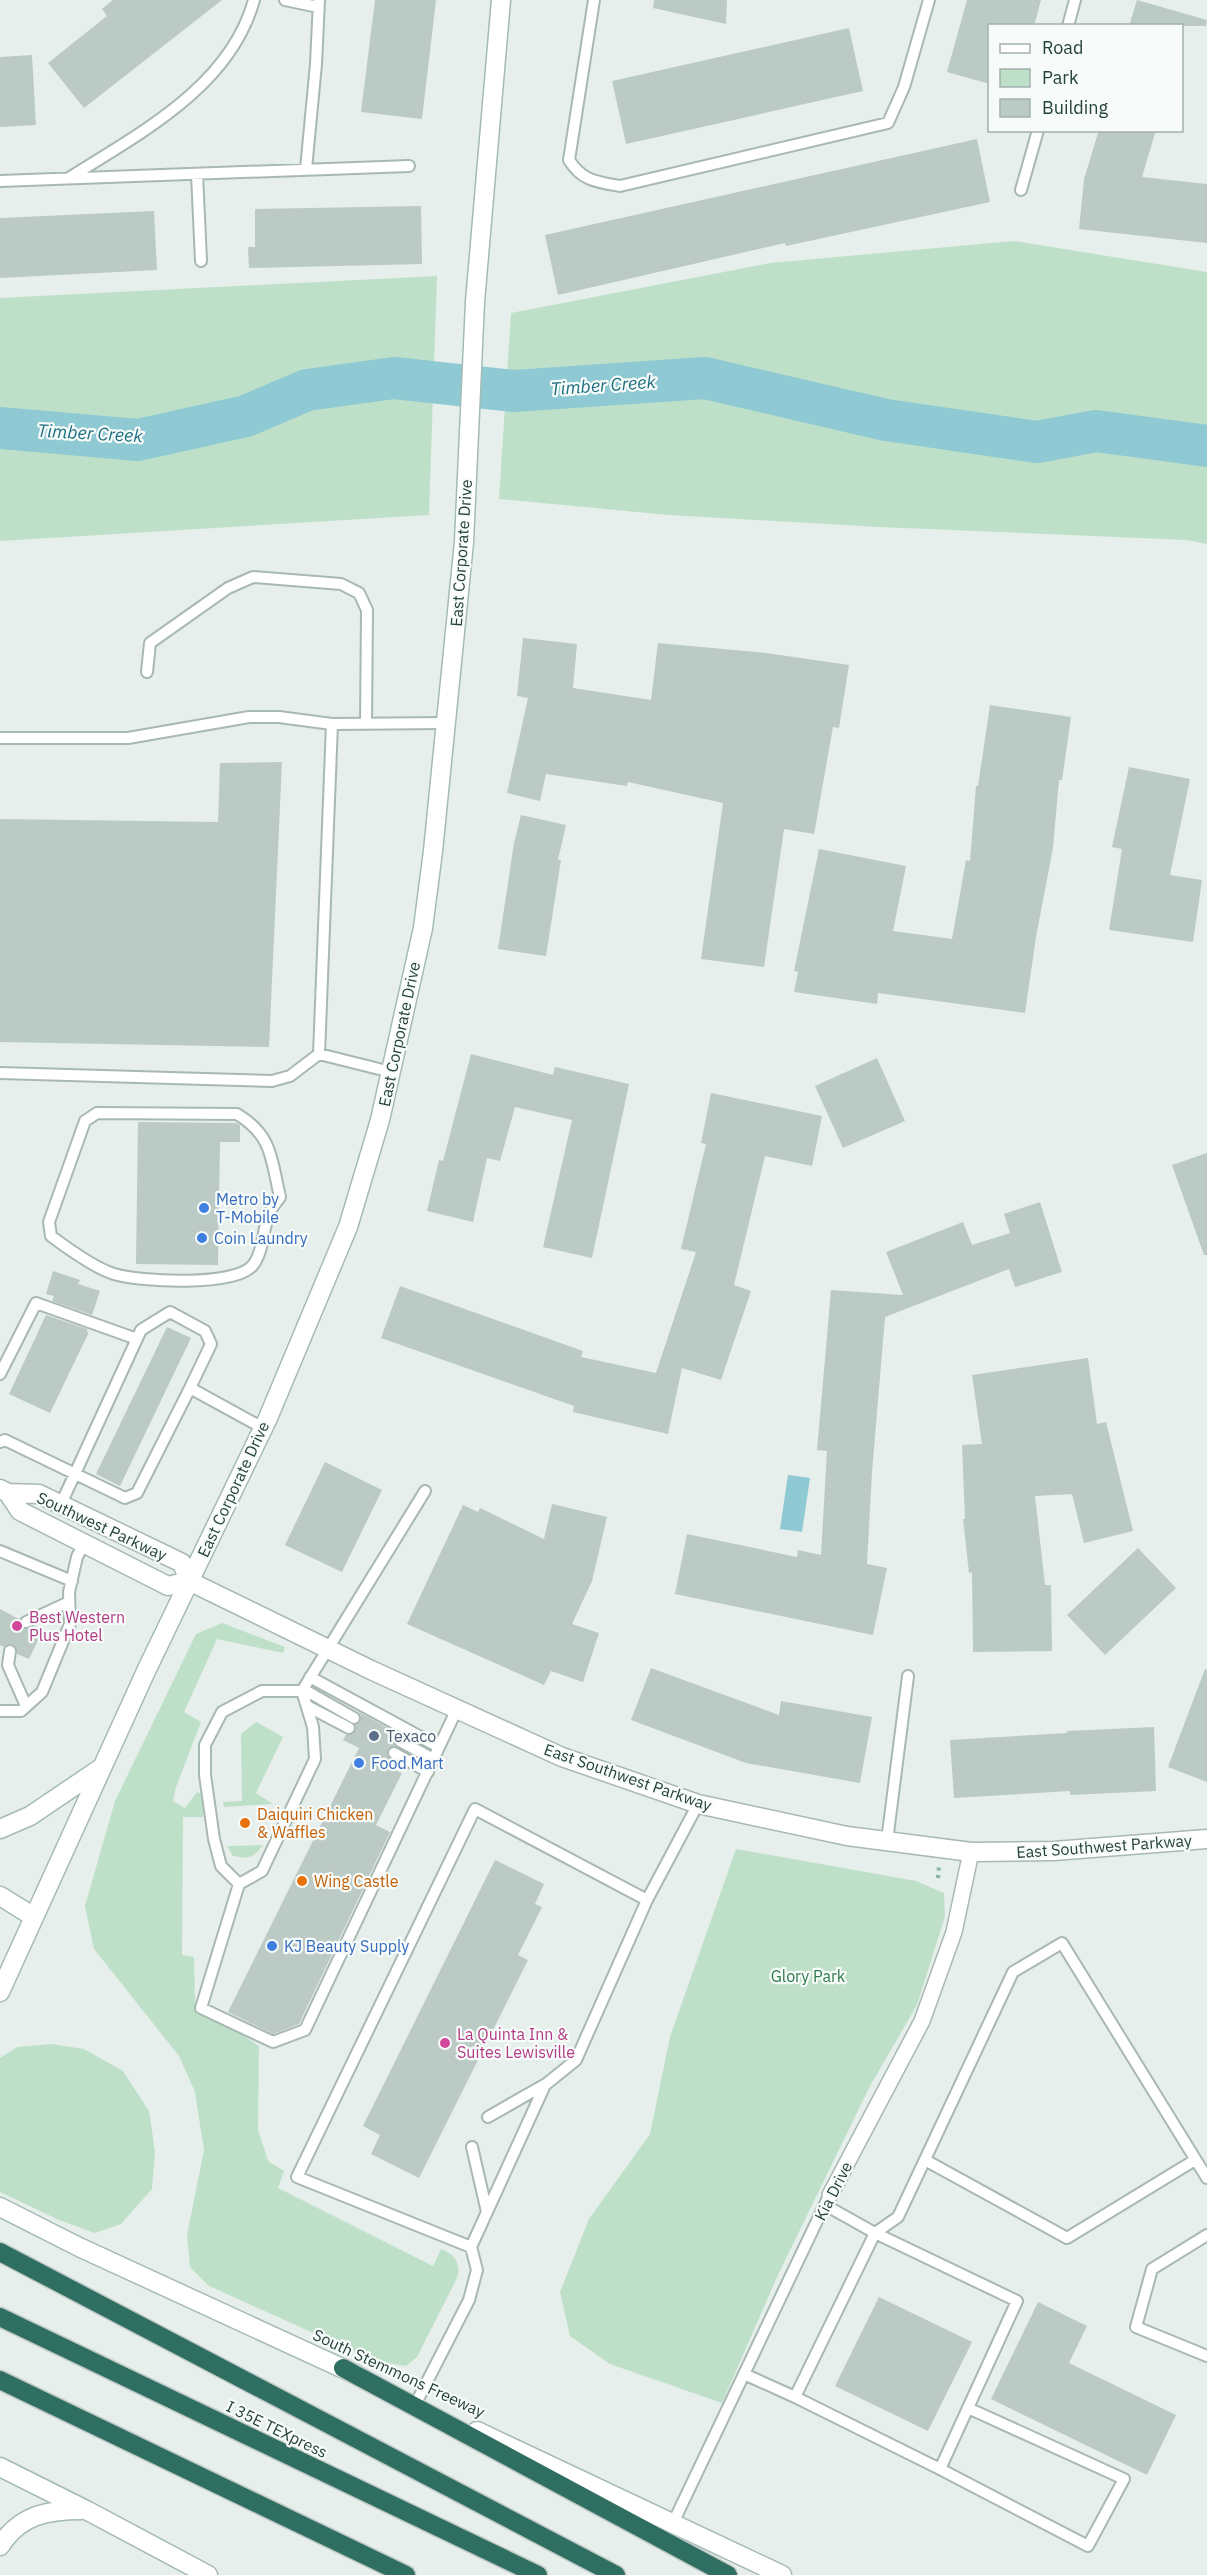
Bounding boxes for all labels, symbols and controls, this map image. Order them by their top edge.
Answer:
legend [988,24,1183,132]
text: Road [1042,36,1083,59]
text: Park [1042,66,1079,89]
text: Building [1042,96,1109,119]
water label: Timber Creek [550,370,657,400]
water label: Timber Creek [37,419,144,447]
street label: East Corporate Drive [446,478,476,627]
street label: East Corporate Drive [374,960,424,1108]
place label: Metro by T-Mobile [216,1189,279,1227]
marker: Metro by T-Mobile [197,1201,211,1215]
place label: Coin Laundry [214,1228,308,1248]
marker: Coin Laundry [195,1231,209,1245]
street label: East Corporate Drive [193,1418,273,1560]
street label: Southwest Parkway [34,1487,170,1565]
place label: Best Western Plus Hotel [29,1607,125,1645]
marker: Best Western Plus Hotel [10,1619,24,1633]
place label: Texaco [386,1726,436,1746]
marker: Texaco [367,1729,381,1743]
street label: East Southwest Parkway [542,1739,714,1815]
place label: Food Mart [371,1753,444,1773]
marker: Food Mart [352,1756,366,1770]
place label: Daiquiri Chicken & Waffles [257,1804,373,1842]
marker: Daiquiri Chicken & Waffles [238,1816,252,1830]
street label: East Southwest Parkway [1016,1830,1192,1862]
place label: Wing Castle [314,1871,399,1891]
marker: Wing Castle [295,1874,309,1888]
place label: KJ Beauty Supply [284,1936,409,1956]
marker: KJ Beauty Supply [265,1939,279,1953]
park label: Glory Park [771,1966,846,1986]
place label: La Quinta Inn & Suites Lewisville [457,2024,575,2062]
marker: La Quinta Inn & Suites Lewisville [438,2036,452,2050]
street label: Kia Drive [810,2158,856,2224]
street label: South Stemmons Freeway [310,2324,488,2422]
street label: I 35E TEXpress [223,2396,331,2462]

